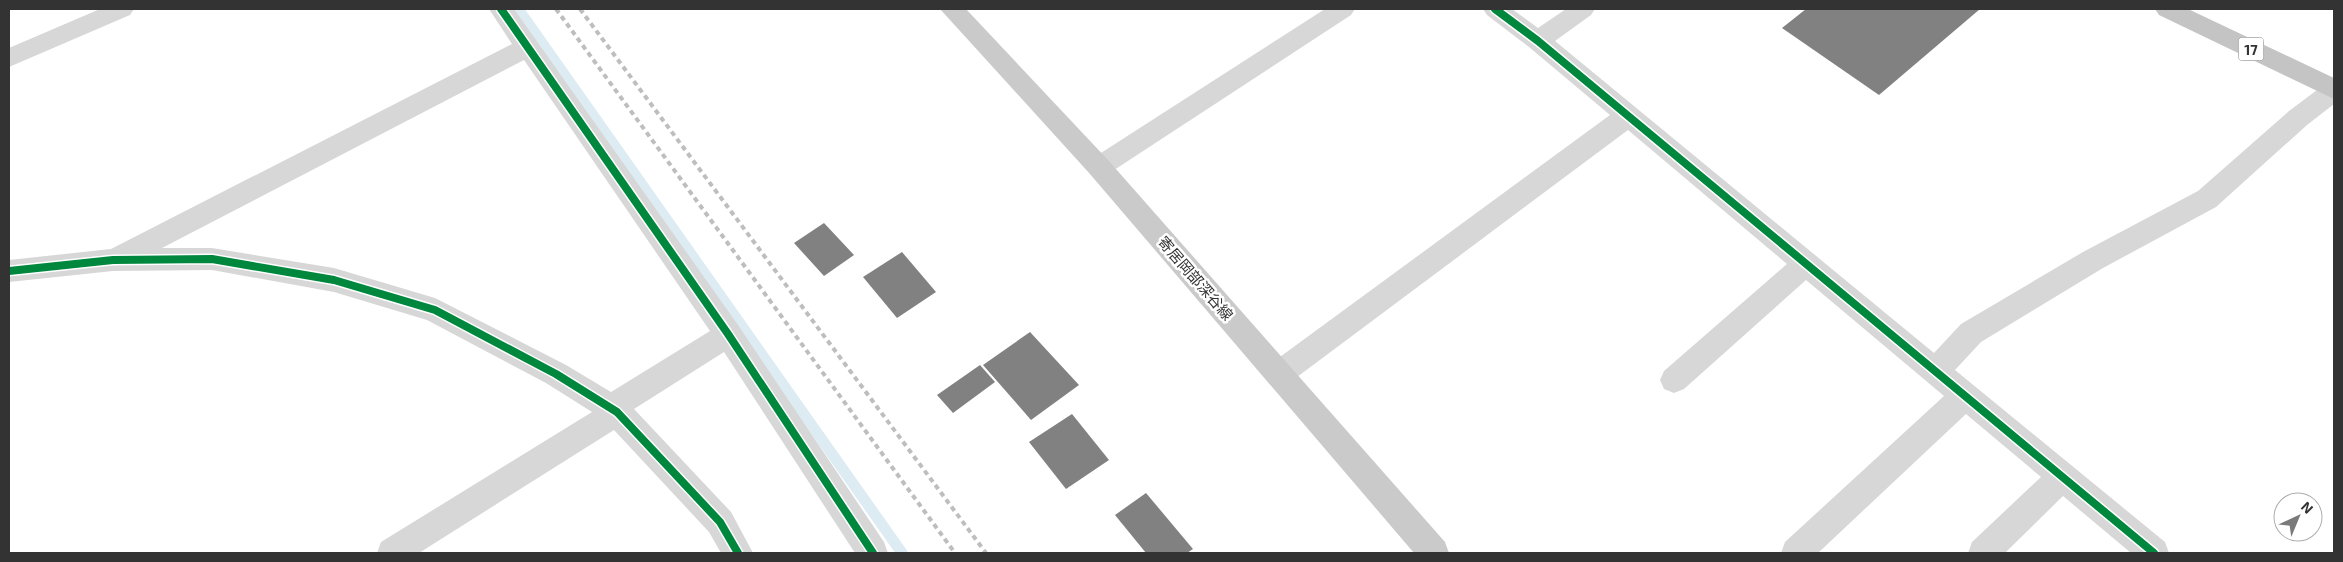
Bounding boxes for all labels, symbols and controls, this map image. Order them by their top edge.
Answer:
road number: 17 [2238,38,2264,61]
street label: 寄居岡部深谷線 [1155,232,1237,324]
north arrow [2273,492,2323,542]
text: N [2298,498,2317,517]

